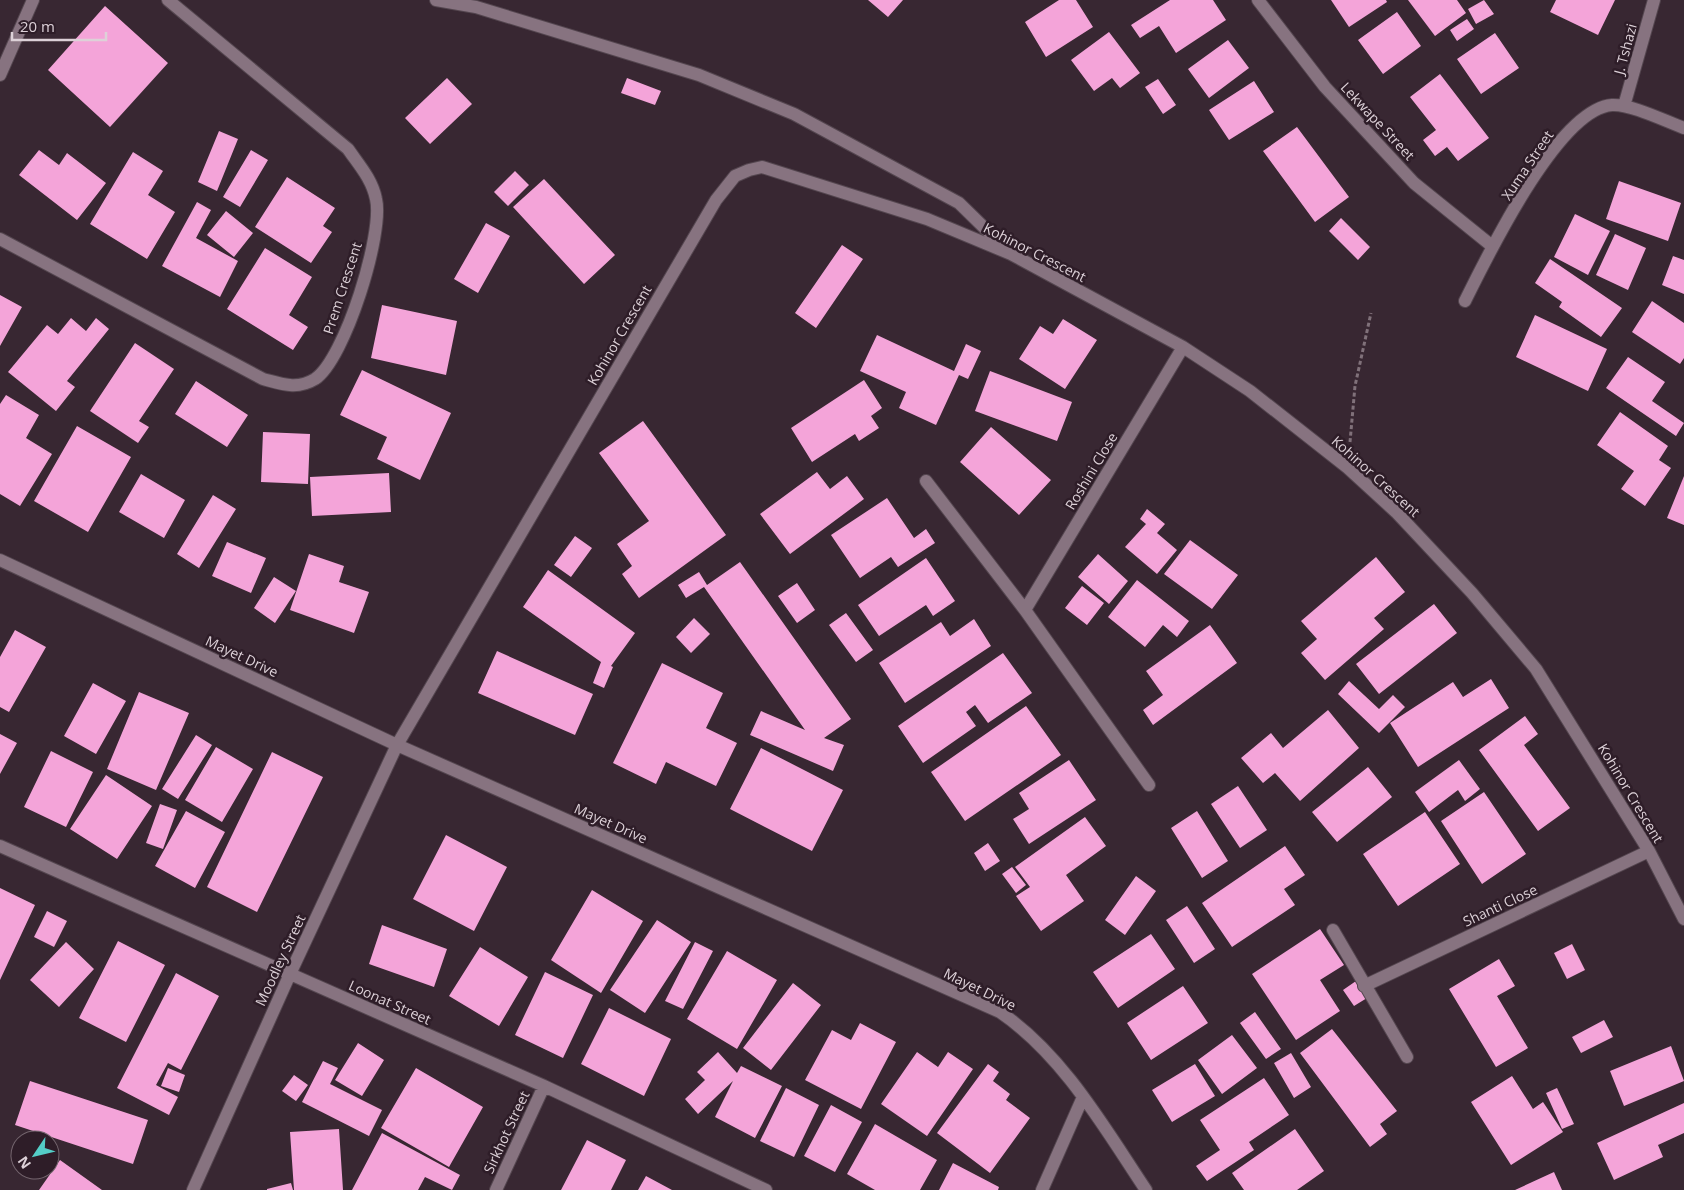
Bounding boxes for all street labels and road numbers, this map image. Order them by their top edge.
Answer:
street label: J. Tshazi [1609,21,1641,78]
street label: Lekwape Street [1337,78,1419,164]
street label: Xuma Street [1497,126,1557,204]
street label: Kohinor Crescent [980,218,1090,286]
street label: Prem Crescent [318,239,366,337]
street label: Kohinor Crescent [583,281,655,389]
street label: Roshini Close [1060,429,1122,513]
street label: Kohinor Crescent [1328,431,1424,521]
street label: Mayet Drive [203,631,282,681]
street label: Kohinor Crescent [1594,740,1668,846]
street label: Mayet Drive [571,798,651,848]
street label: Shanti Close [1460,879,1540,931]
street label: Moodley Street [250,911,310,1009]
street label: Mayet Drive [941,963,1019,1015]
street label: Loonat Street [346,975,434,1029]
street label: Sirkhot Street [479,1088,533,1176]

